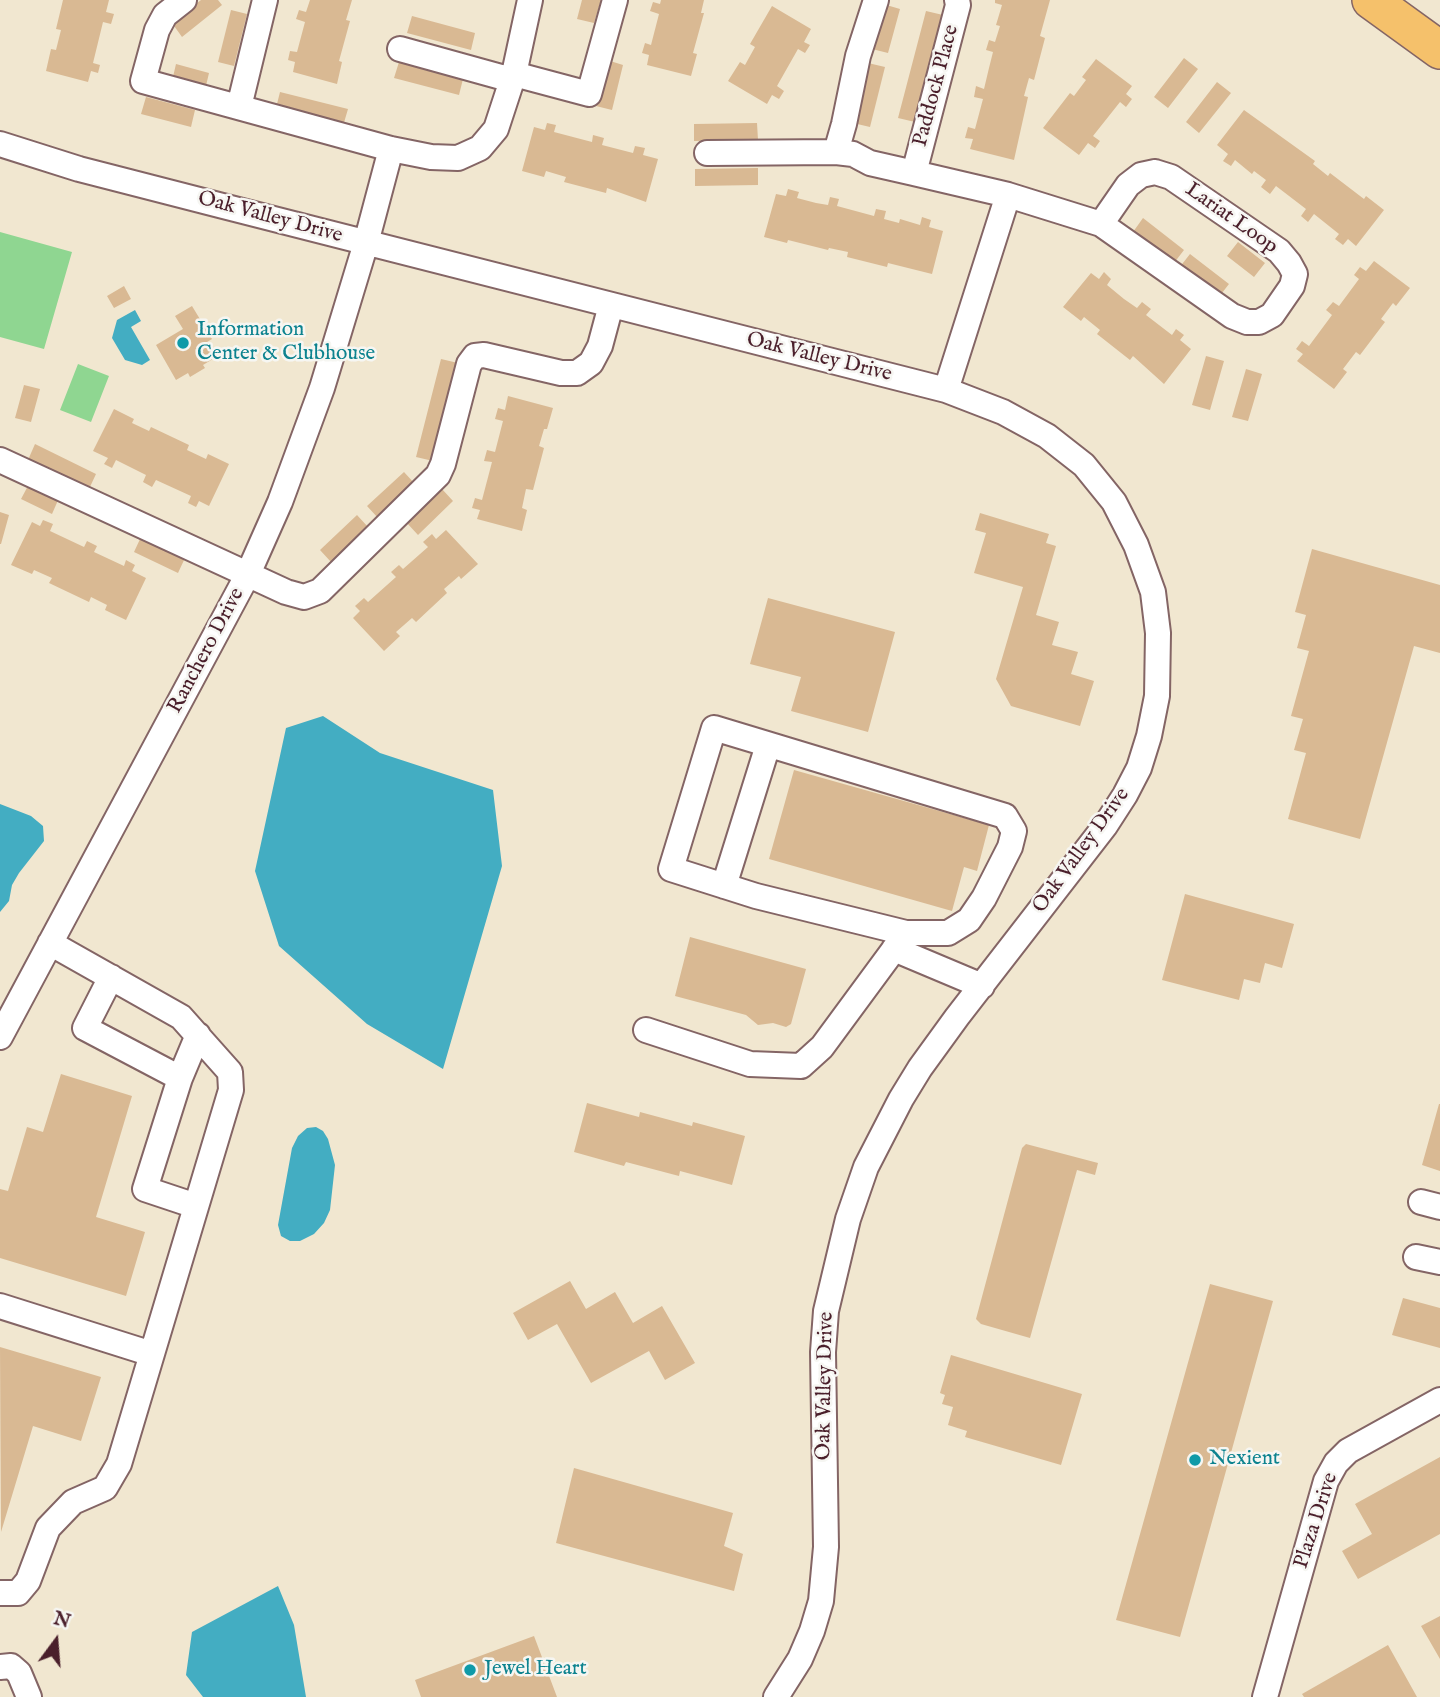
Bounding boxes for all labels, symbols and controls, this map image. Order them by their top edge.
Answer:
street label: Paddock Place [909,22,965,150]
street label: Lariat Loop [1180,178,1282,260]
street label: Oak Valley Drive [195,187,345,249]
place label: Information Center & Clubhouse [197,318,375,368]
street label: Oak Valley Drive [744,328,894,388]
marker: Information Center & Clubhouse [175,335,191,351]
street label: Ranchero Drive [163,584,251,718]
street label: Oak Valley Drive [1028,783,1136,919]
street label: Oak Valley Drive [812,1311,840,1461]
place label: Nexient [1209,1447,1280,1473]
marker: Nexient [1187,1452,1203,1468]
street label: Plaza Drive [1290,1470,1344,1572]
north arrow [21,1606,91,1676]
text: N [51,1607,73,1635]
place label: Jewel Heart [484,1657,587,1683]
marker: Jewel Heart [462,1662,478,1678]

